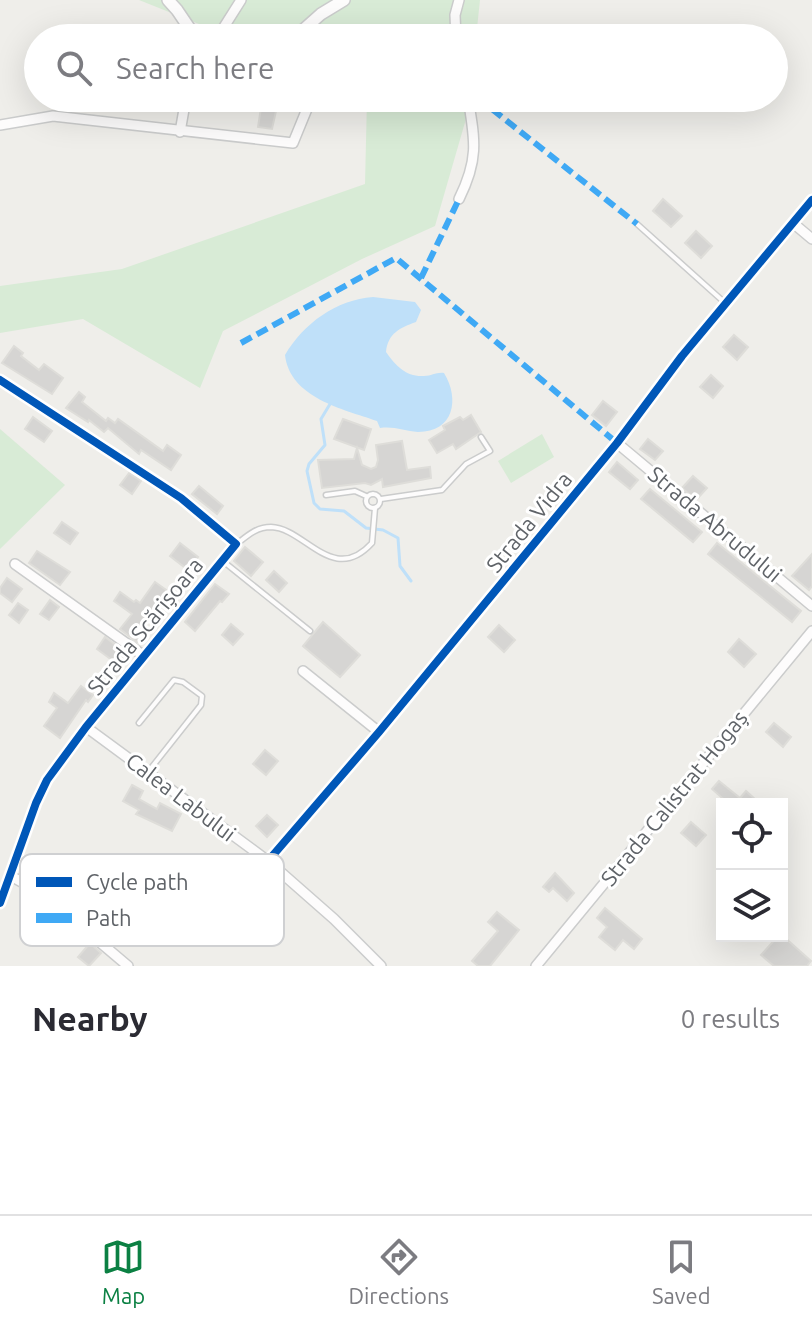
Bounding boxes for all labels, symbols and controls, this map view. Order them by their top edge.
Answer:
search box [24,24,788,112]
icon: search [52,46,96,90]
text: Search here [116,51,275,85]
street label: Strada Abrudului [644,461,787,587]
street label: Strada Vidra [481,467,577,577]
street label: Strada Scărișoara [82,552,208,699]
street label: Strada Calistrat Hogaș [595,705,752,890]
street label: Calea Labului [122,747,241,846]
map controls [716,798,788,942]
button: locate [716,798,788,870]
legend [20,854,284,946]
text: Cycle path [86,869,189,894]
button: layers [716,870,788,942]
text: Path [86,905,131,930]
text: Nearby [32,999,147,1037]
text: 0 results [681,1004,780,1033]
tab: Map [101,1235,145,1308]
tab: Directions [348,1235,449,1308]
tab: Saved [652,1235,711,1308]

